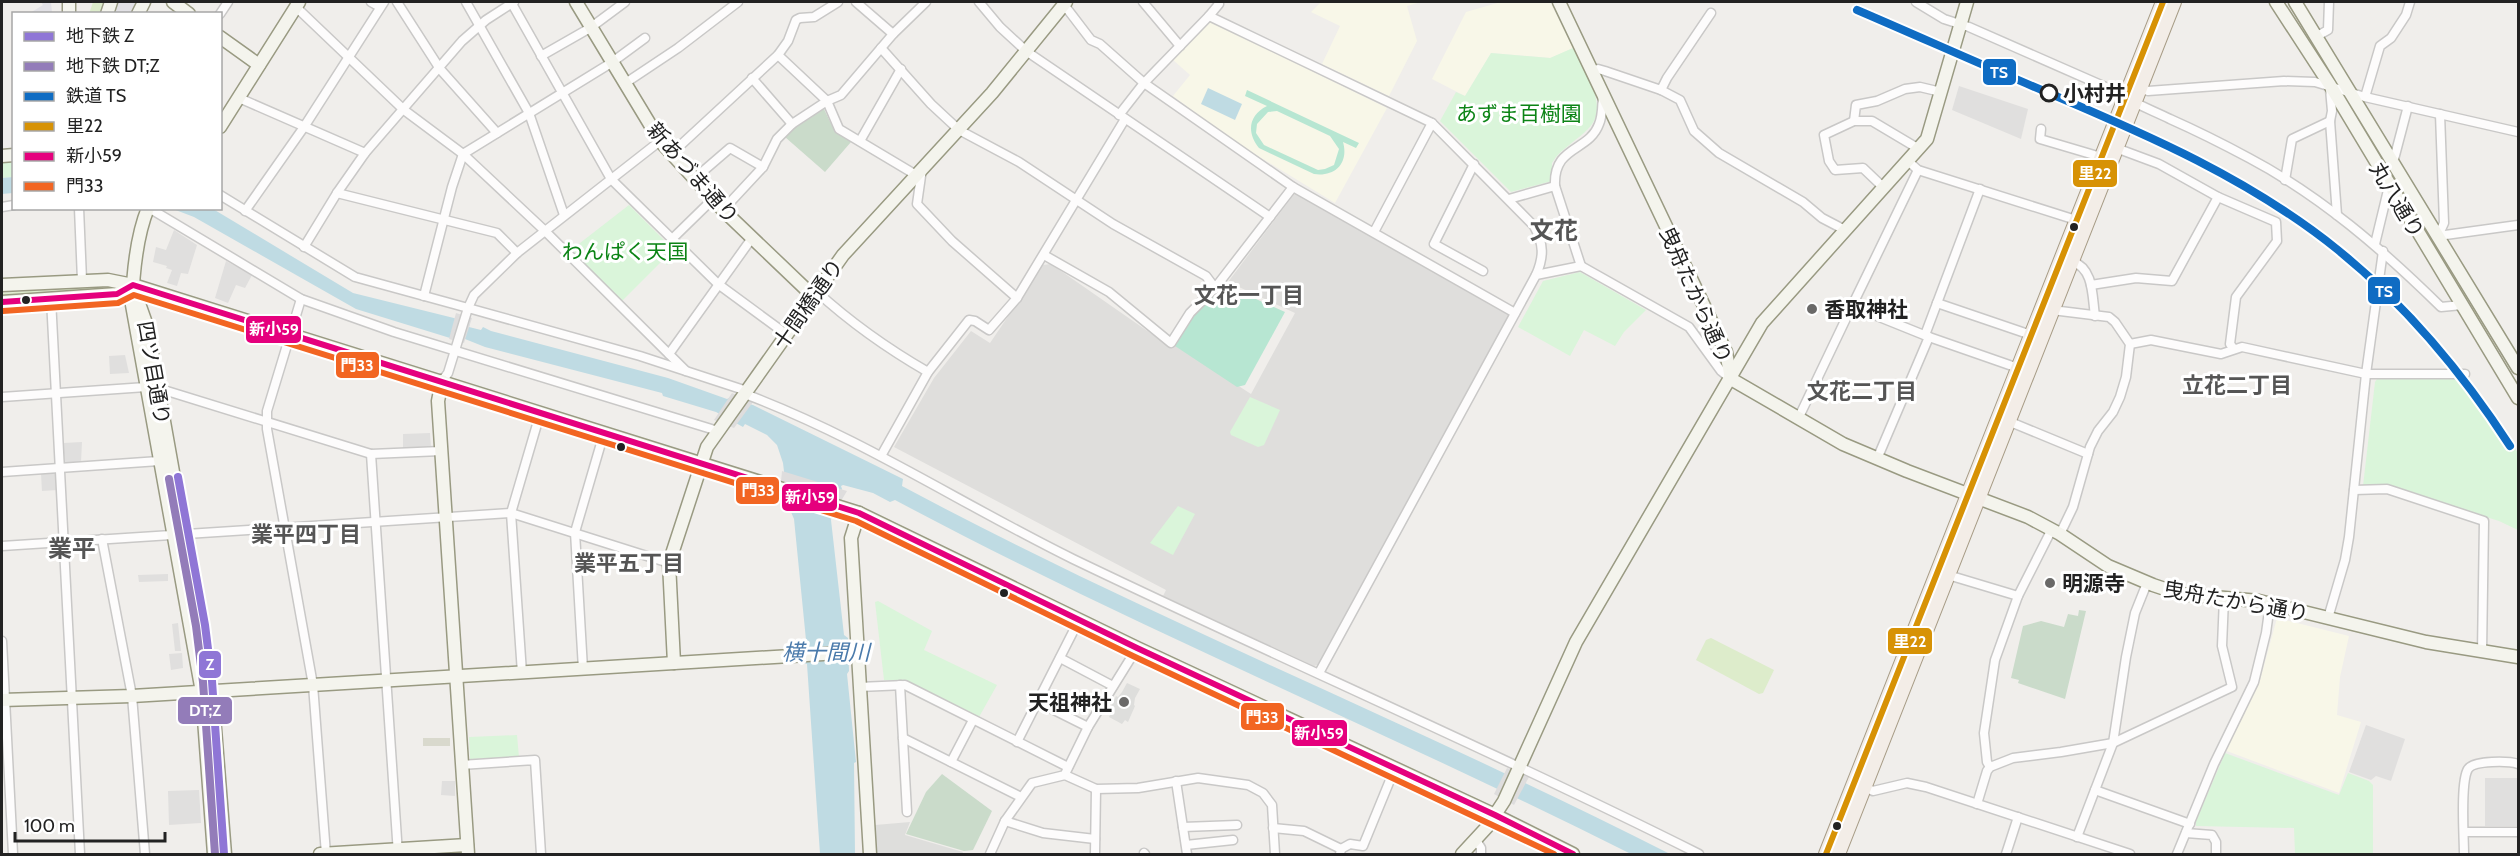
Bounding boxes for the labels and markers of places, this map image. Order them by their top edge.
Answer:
place label: 小村井 [2063,81,2126,106]
marker: 小村井 [2040,84,2058,102]
unlabelled marker [2068,221,2080,233]
unlabelled marker [20,294,32,306]
place label: 香取神社 [1824,297,1908,322]
marker: 香取神社 [1805,302,1819,316]
unlabelled marker [615,441,627,453]
place label: 明源寺 [2062,571,2125,596]
marker: 明源寺 [2043,576,2057,590]
unlabelled marker [998,587,1010,599]
place label: 天祖神社 [1028,690,1112,715]
marker: 天祖神社 [1117,695,1131,709]
unlabelled marker [1831,820,1843,832]

